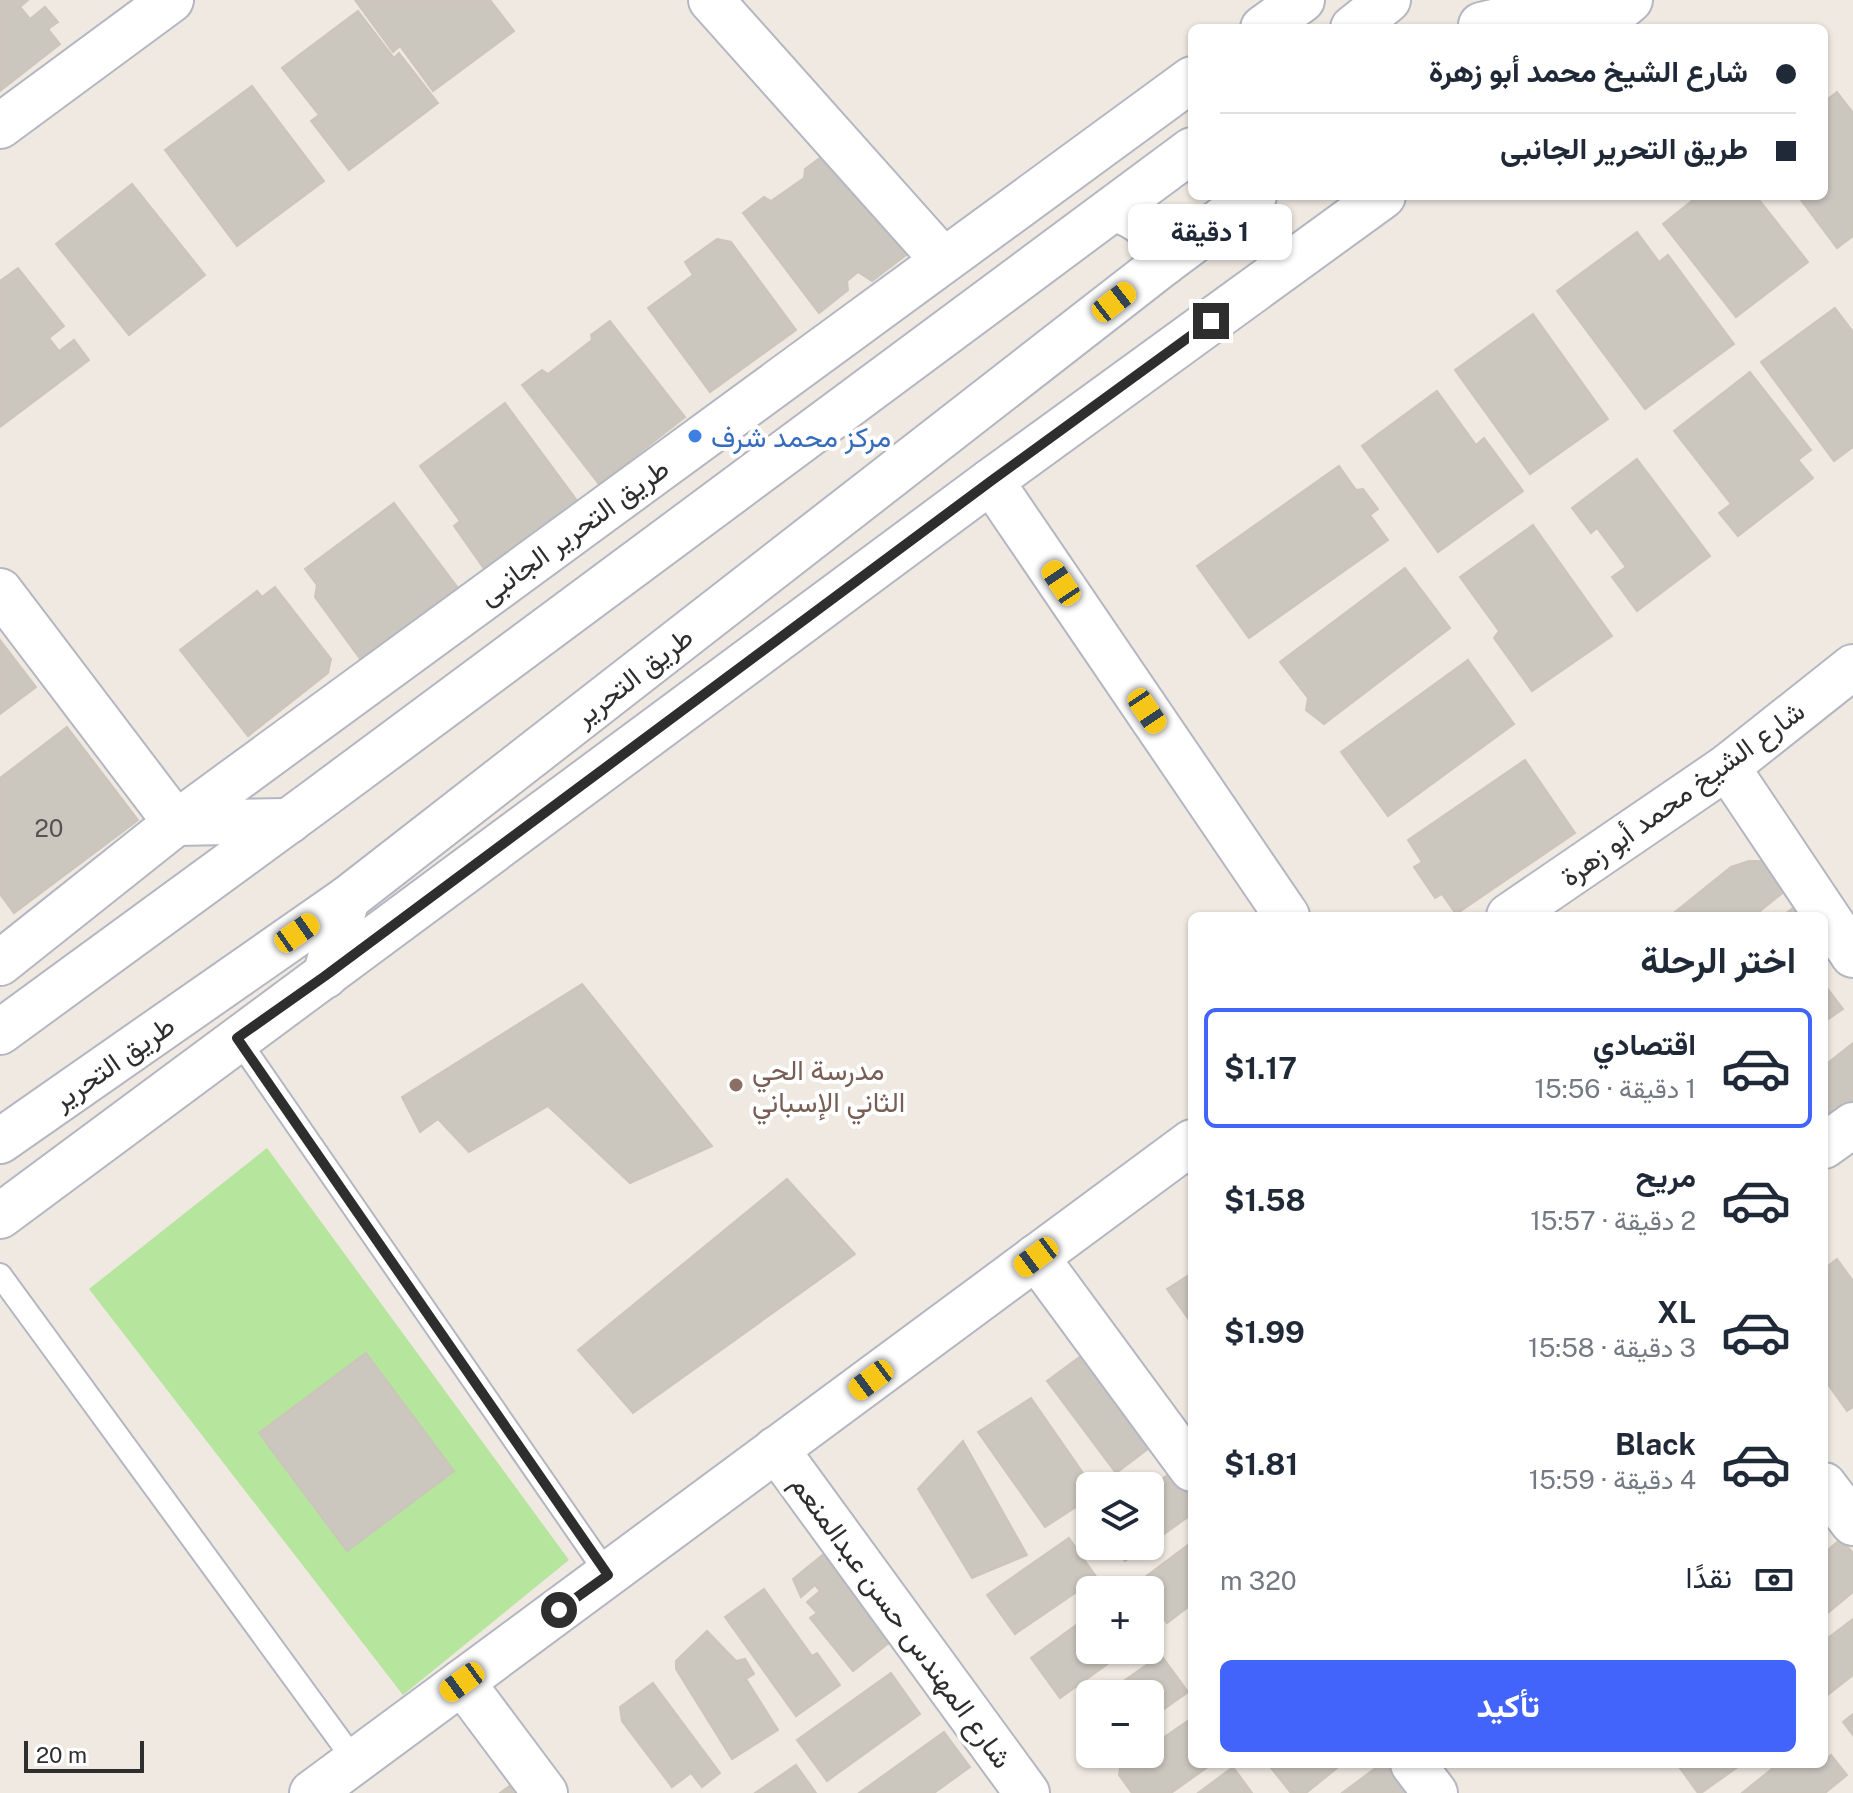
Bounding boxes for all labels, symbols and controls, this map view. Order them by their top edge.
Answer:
text: شارع الشيخ محمد أبو زهرة [1429,53,1748,89]
text: طريق التحرير الجانبى [1500,130,1748,166]
callout: 1 دقيقة [1129,205,1293,261]
text: 1 دقيقة [1171,216,1249,247]
car [1088,278,1140,326]
route end [1193,303,1229,339]
place label: مركز محمد شرف [711,420,891,455]
marker: مركز محمد شرف [686,427,704,445]
street label: طريق التحرير الجانبى [471,451,676,613]
car [1038,556,1084,610]
street label: طريق التحرير [566,620,700,735]
car [1124,684,1170,738]
street label: شارع الشيخ محمد أبو زهرة [1554,693,1813,896]
house number: 20 [35,814,64,842]
car [270,909,324,957]
text: اختر الرحلة [1640,939,1796,981]
street label: طريق التحرير [45,1008,181,1118]
text: اقتصادي [1593,1026,1696,1062]
icon: car [1720,1032,1792,1104]
text: $1.17 [1224,1050,1297,1086]
place label: مدرسة الحي الثاني الإسباني [752,1053,905,1125]
text: 1 دقيقة · 15:56 [1535,1073,1696,1104]
marker: مدرسة الحي الثاني الإسباني [727,1076,745,1094]
text: مريح [1636,1158,1696,1194]
icon: car [1720,1164,1792,1236]
text: $1.58 [1224,1182,1306,1218]
text: 2 دقيقة · 15:57 [1530,1205,1696,1236]
car [1010,1233,1062,1281]
text: XL [1657,1294,1696,1330]
icon: car [1720,1296,1792,1368]
text: $1.99 [1224,1314,1305,1350]
text: 3 دقيقة · 15:58 [1528,1332,1696,1363]
car [845,1356,897,1404]
text: Black [1615,1426,1696,1462]
icon: car [1720,1428,1792,1500]
text: $1.81 [1224,1446,1298,1482]
text: 4 دقيقة · 15:59 [1529,1464,1696,1495]
street label: شارع المهندس حسن عبدالمنعم [782,1468,1019,1776]
map controls [1076,1472,1164,1768]
button: layers [1076,1472,1164,1560]
icon: cash [1752,1558,1796,1602]
text: نقدًا [1686,1559,1732,1595]
text: 320 m [1220,1565,1297,1596]
button: + [1076,1576,1164,1664]
route start [541,1592,577,1628]
car [436,1658,488,1706]
button: تأكيد [1220,1660,1796,1752]
button: − [1076,1680,1164,1768]
scale bar [24,1737,144,1773]
text: 20 m [36,1742,87,1768]

